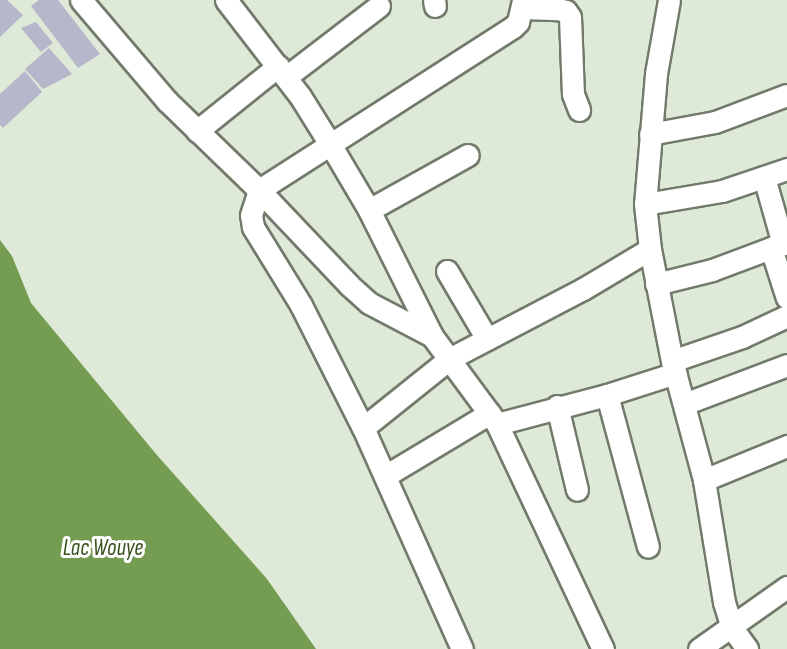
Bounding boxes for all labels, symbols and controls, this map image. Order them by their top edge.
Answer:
water label: Lac Wouye [63,534,143,562]

